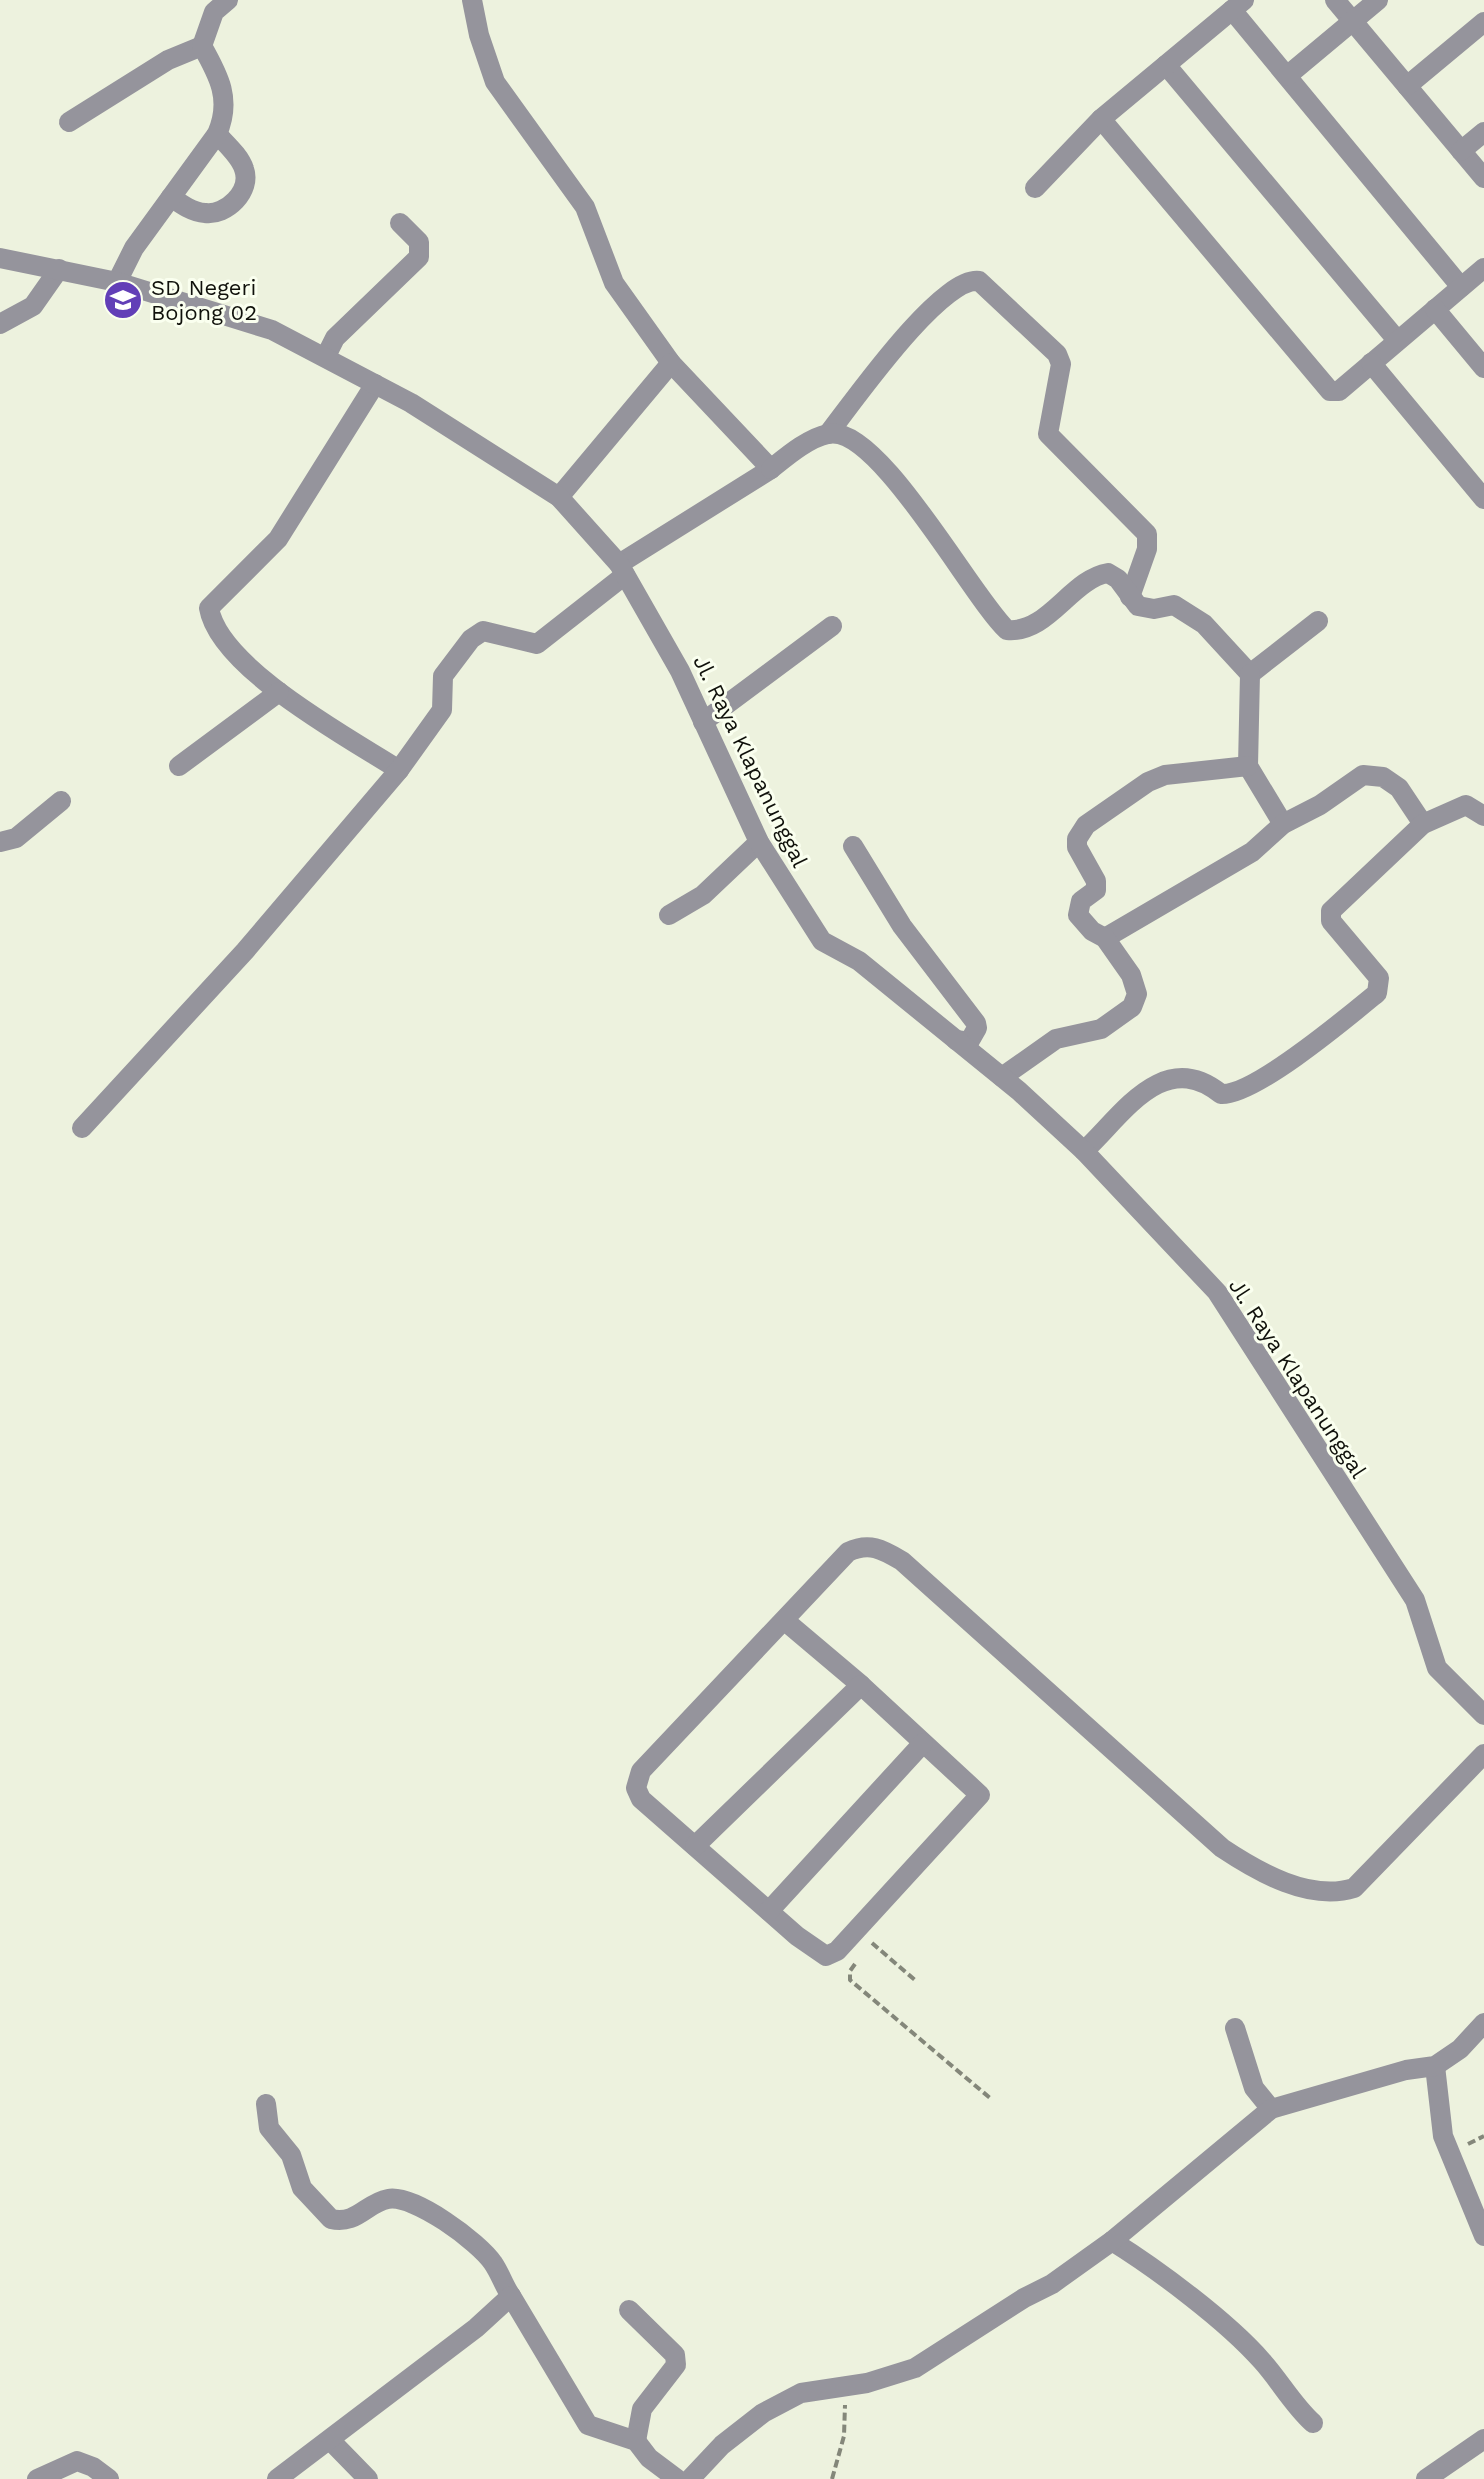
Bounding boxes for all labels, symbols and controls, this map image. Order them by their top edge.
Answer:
place label: SD Negeri Bojong 02 [151,275,257,325]
school or university icon: SD Negeri Bojong 02 [102,279,144,321]
street label: Jl. Raya Klapanunggal [688,651,813,871]
street label: Jl. Raya Klapanunggal [1224,1274,1372,1483]

